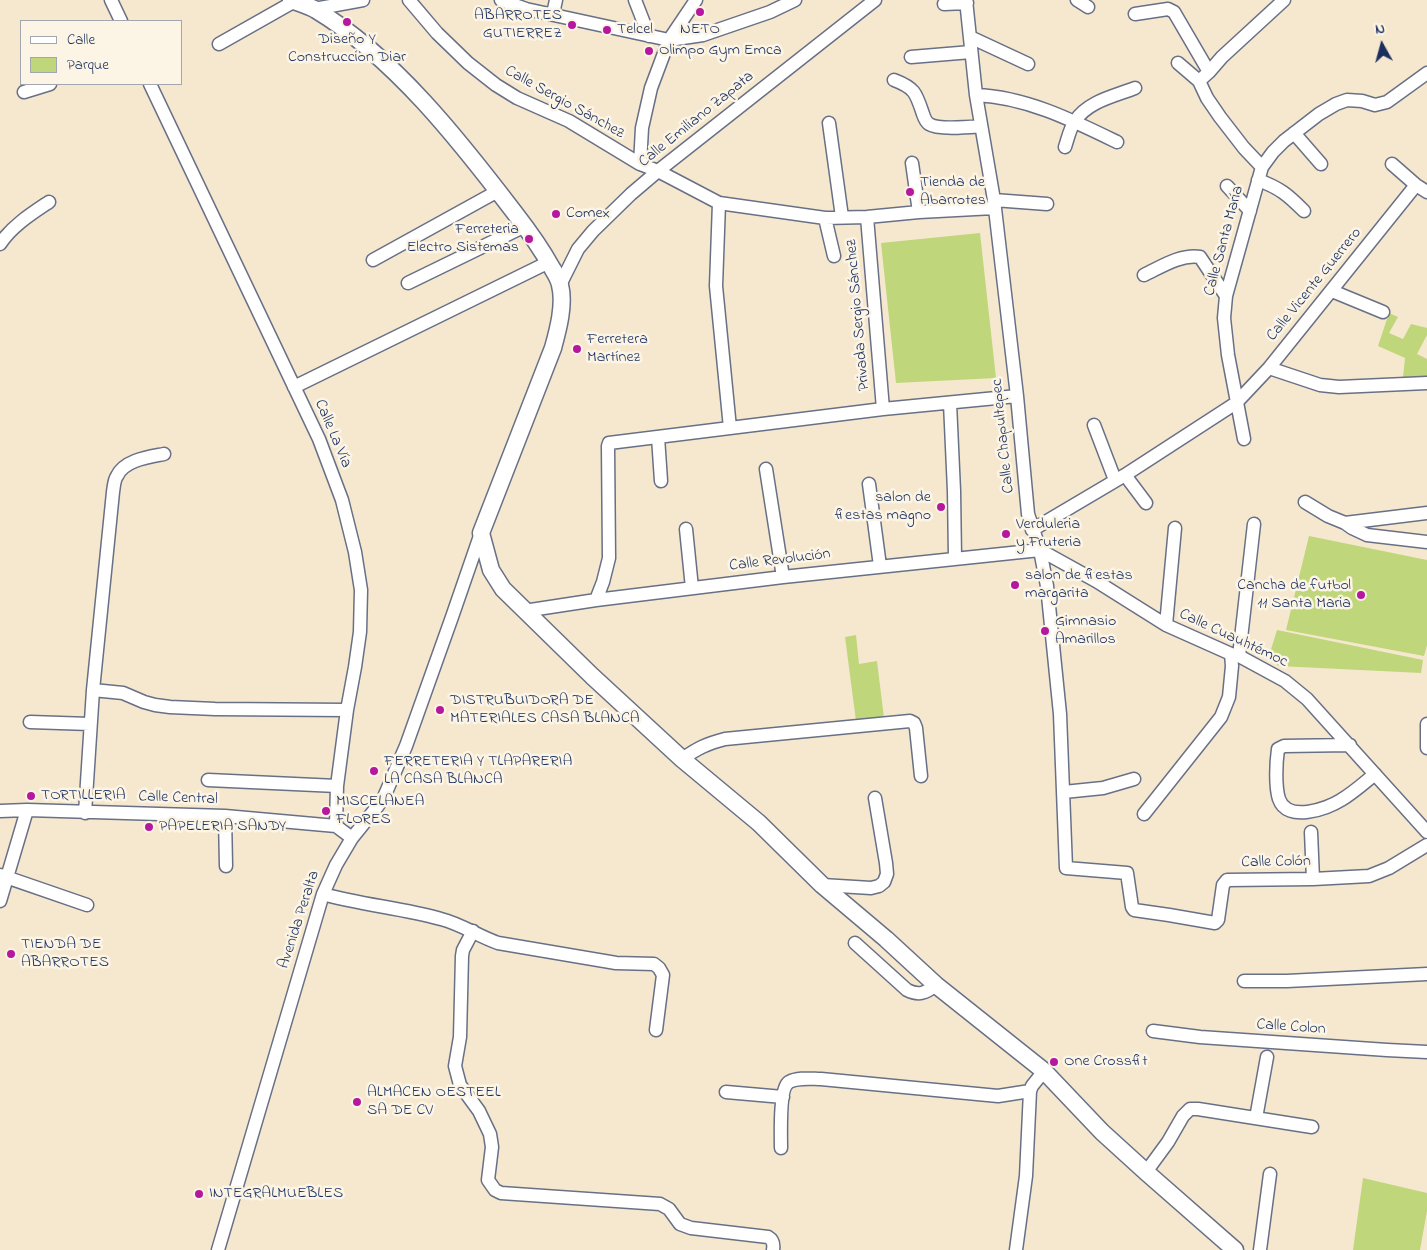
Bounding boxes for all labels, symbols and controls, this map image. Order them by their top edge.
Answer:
place label: ABARROTES GUTIERREZ [474,6,562,44]
marker: NETO [694,6,706,18]
marker: Diseño Y Construccion Diar [341,16,353,28]
marker: ABARROTES GUTIERREZ [566,19,578,31]
text: N [1374,19,1386,41]
legend [20,20,182,85]
place label: Telcel [617,20,653,40]
place label: NETO [680,20,720,40]
north arrow [1357,20,1407,70]
marker: Telcel [601,24,613,36]
text: Calle [67,29,95,51]
place label: Diseño Y Construccion Diar [288,30,406,68]
place label: Olimpo Gym Emca [659,41,782,61]
marker: Olimpo Gym Emca [643,45,655,57]
text: Parque [67,54,109,76]
street label: Calle Sergio Sánchez [501,62,627,144]
street label: Calle Emiliano Zapata [636,68,758,172]
place label: Tienda de Abarrotes [920,173,986,211]
street label: Calle Santa María [1201,184,1249,298]
marker: Tienda de Abarrotes [904,186,916,198]
place label: Comex [566,204,610,224]
marker: Comex [550,208,562,220]
place label: Ferreteria Electro Sistemas [407,220,519,258]
street label: Calle Vicente Guerrero [1263,224,1367,346]
marker: Ferreteria Electro Sistemas [523,233,535,245]
street label: Privada Sergio Sánchez [843,238,875,392]
place label: Ferretera Martínez [587,330,648,368]
marker: Ferretera Martínez [571,343,583,355]
street label: Calle Chapultepec [988,378,1020,494]
street label: Calle La Vía [309,397,355,471]
place label: salon de fiestas magno [835,488,931,526]
marker: salon de fiestas magno [935,501,947,513]
place label: Verduleria y Fruteria [1016,515,1081,553]
marker: Verduleria y Fruteria [1000,528,1012,540]
street label: Calle Revolución [728,545,832,577]
place label: salon de fiestas margarita [1025,566,1133,604]
place label: Cancha de futbol 11 Santa Maria [1237,576,1351,614]
marker: salon de fiestas margarita [1009,579,1021,591]
marker: Cancha de futbol 11 Santa Maria [1355,589,1367,601]
street label: Calle Cuauhtémoc [1176,605,1290,673]
place label: Gimnasio Amarillos [1055,612,1116,650]
marker: Gimnasio Amarillos [1039,625,1051,637]
place label: DISTRUBUIDORA DE MATERIALES CASA BLANCA [450,691,640,729]
marker: DISTRUBUIDORA DE MATERIALES CASA BLANCA [434,704,446,716]
place label: FERRETERIA Y TLAPARERIA LA CASA BLANCA [384,752,572,790]
marker: FERRETERIA Y TLAPARERIA LA CASA BLANCA [368,765,380,777]
place label: TORTILLERIA [41,786,125,806]
street label: Calle Central [138,788,218,810]
marker: TORTILLERIA [25,790,37,802]
place label: MISCELANEA FLORES [336,792,424,830]
marker: MISCELANEA FLORES [320,805,332,817]
place label: PAPELERIA SANDY [159,817,286,837]
marker: PAPELERIA SANDY [143,821,155,833]
street label: Calle Colón [1241,853,1311,873]
street label: Avenida Peralta [275,869,325,971]
place label: TIENDA DE ABARROTES [21,935,109,973]
marker: TIENDA DE ABARROTES [5,948,17,960]
street label: Calle Colon [1256,1016,1326,1040]
place label: One Crossfit [1064,1052,1148,1072]
marker: One Crossfit [1048,1056,1060,1068]
place label: ALMACEN OESTEEL SA DE CV [367,1083,501,1121]
marker: ALMACEN OESTEEL SA DE CV [351,1096,363,1108]
place label: INTEGRALMUEBLES [209,1184,343,1204]
marker: INTEGRALMUEBLES [193,1188,205,1200]

